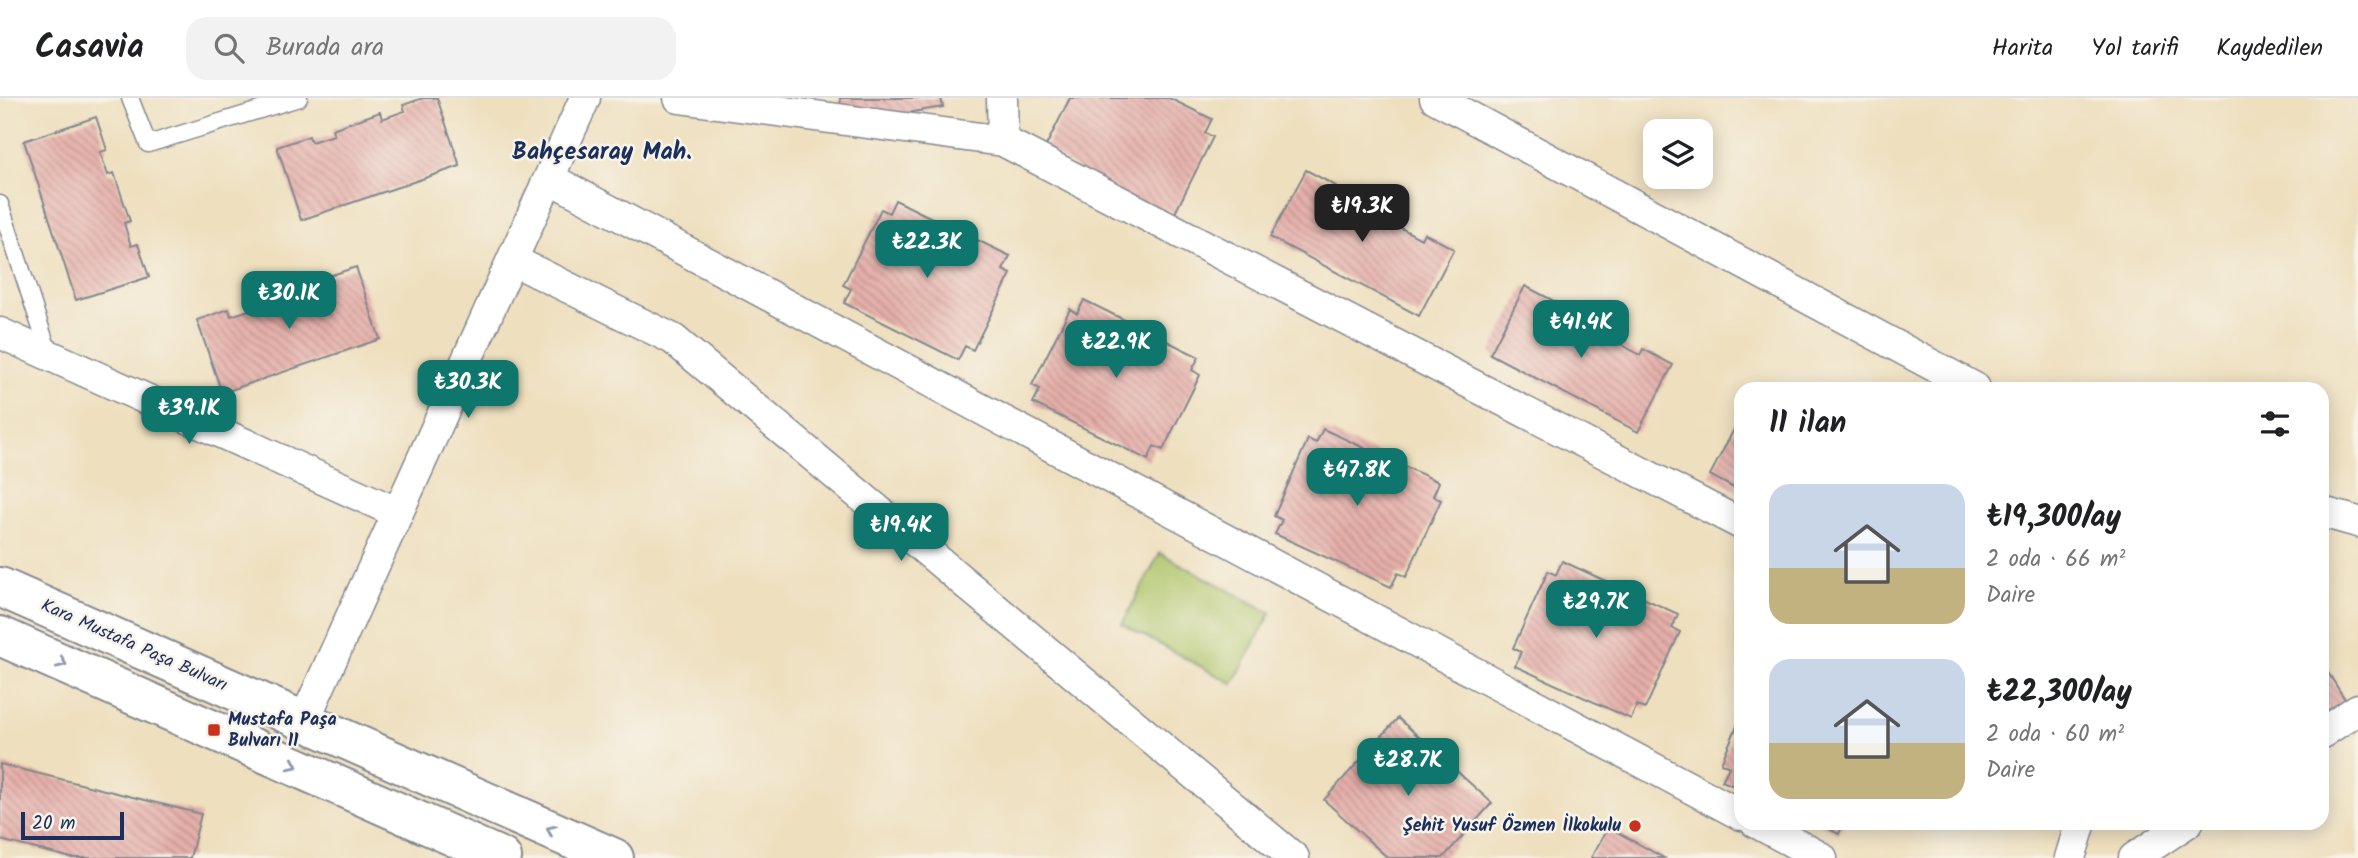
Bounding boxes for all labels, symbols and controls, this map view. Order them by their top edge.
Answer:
search box [186,17,676,80]
text: Casavia [35,22,144,75]
text: Burada ara [266,27,384,69]
icon: search [210,29,248,67]
text: Harita [1992,29,2053,68]
text: Yol tarifi [2091,29,2178,68]
text: Kaydedilen [2216,29,2323,68]
map controls [1643,119,1713,189]
button: layers [1643,119,1713,189]
district label: Bahçesaray Mah. [512,133,692,172]
pin: ₺19.3K [1305,184,1419,244]
text: ₺19.3K [1330,189,1394,225]
pin: ₺22.3K [870,220,984,280]
text: ₺22.3K [891,225,963,261]
pin: ₺30.1K [232,272,346,331]
text: ₺30.1K [257,276,321,312]
pin: ₺41.4K [1524,300,1638,360]
text: ₺41.4K [1549,305,1613,341]
pin: ₺22.9K [1059,320,1173,380]
text: ₺22.9K [1081,325,1151,361]
pin: ₺30.3K [411,360,525,420]
text: ₺30.3K [434,365,502,401]
pin: ₺39.1K [132,386,246,446]
text: ₺39.1K [157,391,221,427]
text: 11 ilan [1769,400,1846,448]
icon: filters [2256,405,2294,443]
pin: ₺47.8K [1300,448,1414,508]
text: ₺47.8K [1323,453,1391,489]
text: ₺19,300/ay [1986,494,2121,542]
pin: ₺19.4K [844,504,958,563]
text: ₺19.4K [869,508,933,544]
icon: home [1825,512,1909,596]
text: 2 oda · 66 m² [1986,542,2125,578]
text: Daire [1986,578,2035,614]
pin: ₺29.7K [1539,580,1653,640]
text: ₺29.7K [1562,585,1630,621]
street label: Kara Mustafa Paşa Bulvarı [36,592,232,700]
one-way arrow [55,655,68,669]
text: ₺22,300/ay [1986,669,2132,717]
icon: home [1825,687,1909,771]
place label: Mustafa Paşa Bulvarı 11 [228,706,337,756]
text: 2 oda · 60 m² [1986,717,2124,753]
marker: Mustafa Paşa Bulvarı 11 [206,722,222,738]
pin: ₺28.7K [1351,738,1465,798]
text: ₺28.7K [1373,743,1443,779]
text: Daire [1986,753,2035,789]
one-way arrow [286,757,298,771]
scale bar [21,809,124,841]
text: 20 m [32,809,75,839]
place label: Şehit Yusuf Özmen İlkokulu [1403,812,1621,841]
marker: Şehit Yusuf Özmen İlkokulu [1627,818,1643,834]
one-way arrow [546,824,559,838]

